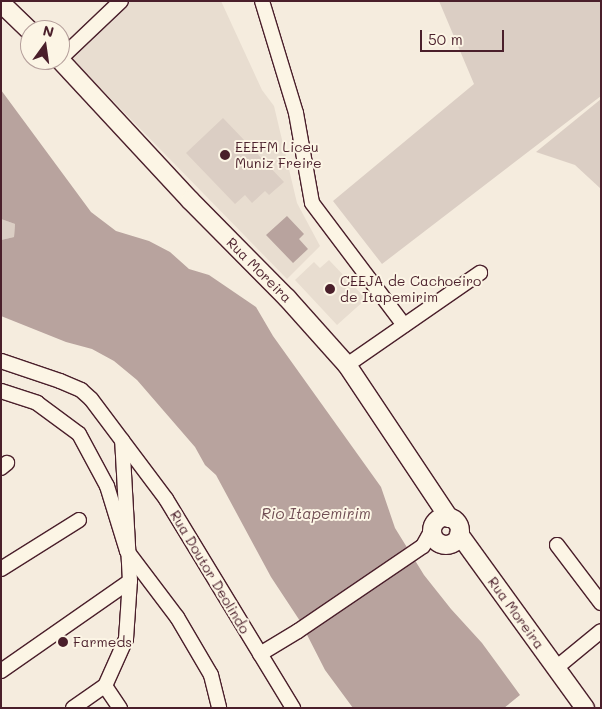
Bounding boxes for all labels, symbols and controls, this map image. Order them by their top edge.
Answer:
north arrow [20,20,70,70]
text: N [41,20,56,41]
scale bar [422,20,506,52]
text: 50 m [428,29,463,49]
place label: EEEFM Liceu Muniz Freire [235,139,322,172]
marker: EEEFM Liceu Muniz Freire [219,149,231,161]
street label: Rua Moreira [223,234,295,306]
place label: CEEJA de Cachoeiro de Itapemirim [340,273,481,306]
marker: CEEJA de Cachoeiro de Itapemirim [324,283,336,295]
water label: Rio Itapemirim [261,505,371,523]
street label: Rua Doutor Deolindo [167,507,253,637]
street label: Rua Moreira [484,574,548,652]
place label: Farmeds [73,634,132,650]
marker: Farmeds [57,636,69,648]

